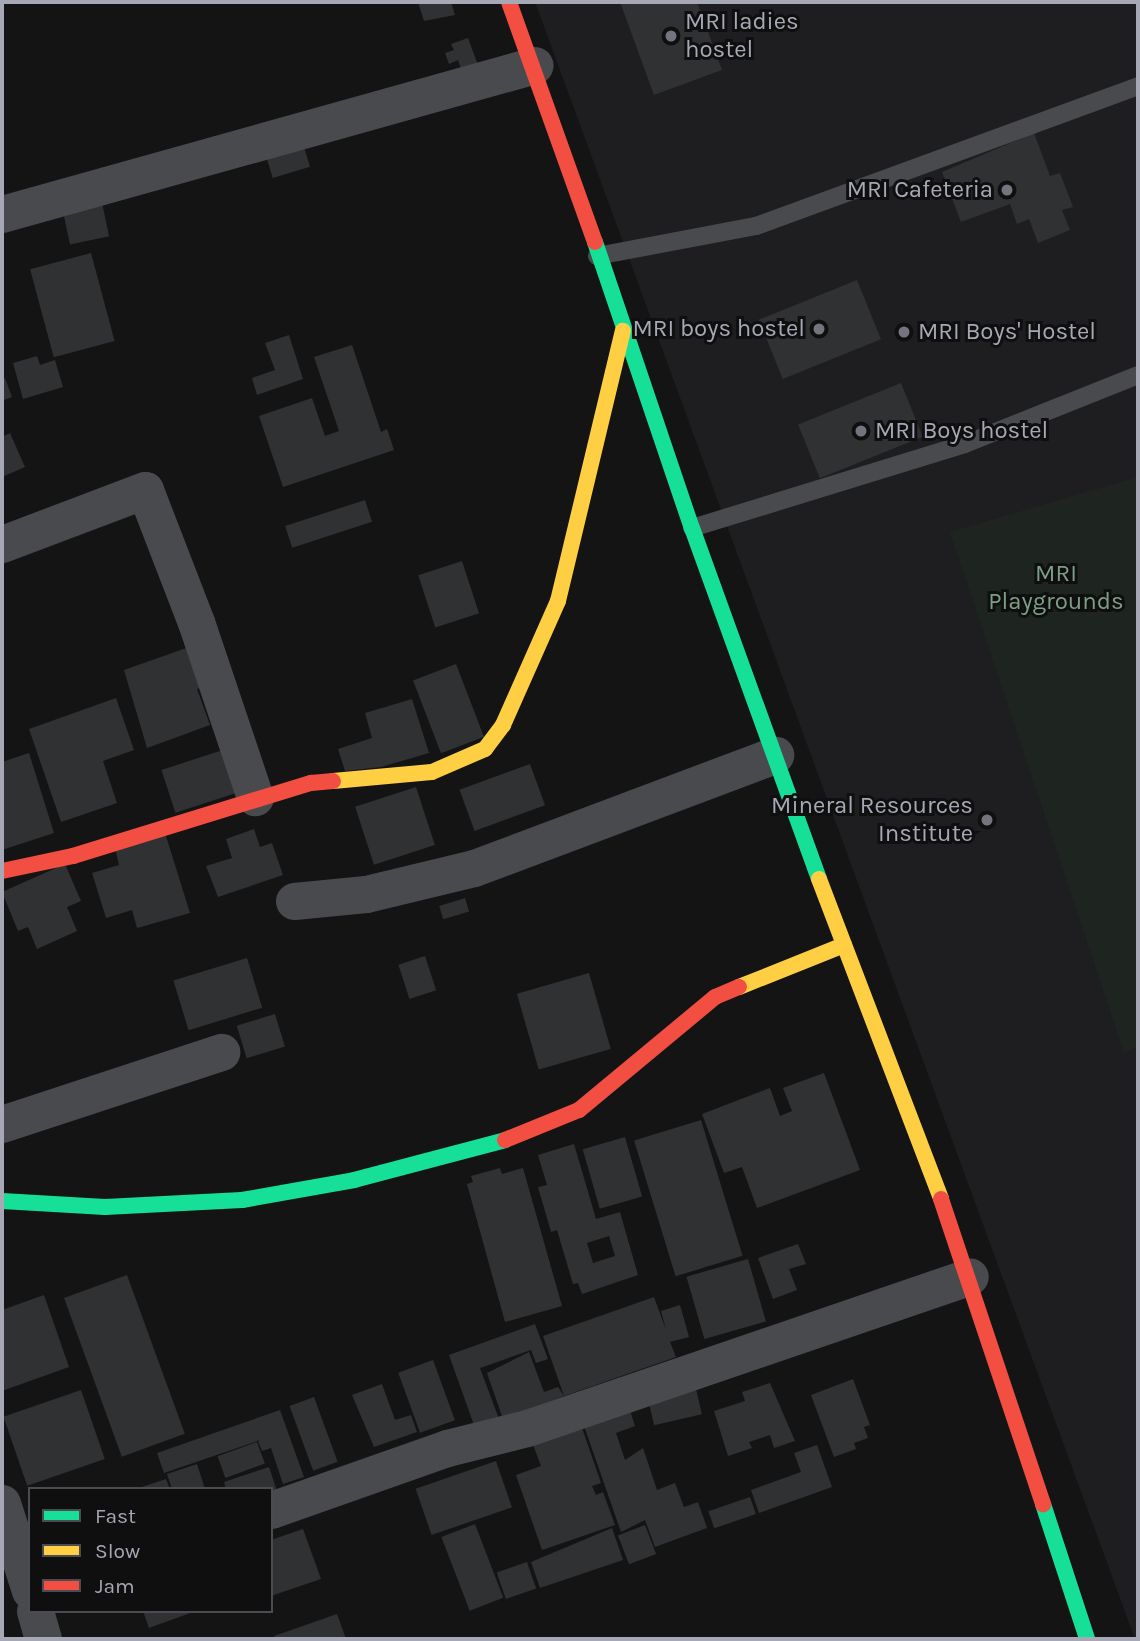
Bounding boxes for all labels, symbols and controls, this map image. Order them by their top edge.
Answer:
place label: MRI ladies hostel [685,8,799,64]
marker: MRI ladies hostel [663,28,679,44]
place label: MRI Cafeteria [847,176,993,204]
marker: MRI Cafeteria [999,182,1015,198]
place label: MRI boys hostel [632,315,805,343]
place label: MRI Boys' Hostel [918,318,1096,346]
marker: MRI boys hostel [811,321,827,337]
marker: MRI Boys' Hostel [896,324,912,340]
place label: MRI Boys hostel [875,417,1048,445]
marker: MRI Boys hostel [853,423,869,439]
park label: MRI Playgrounds [988,560,1124,616]
place label: Mineral Resources Institute [771,792,973,848]
marker: Mineral Resources Institute [979,812,995,828]
legend [28,1487,273,1613]
text: Fast [95,1504,136,1528]
text: Slow [95,1539,140,1563]
text: Jam [95,1574,135,1598]

